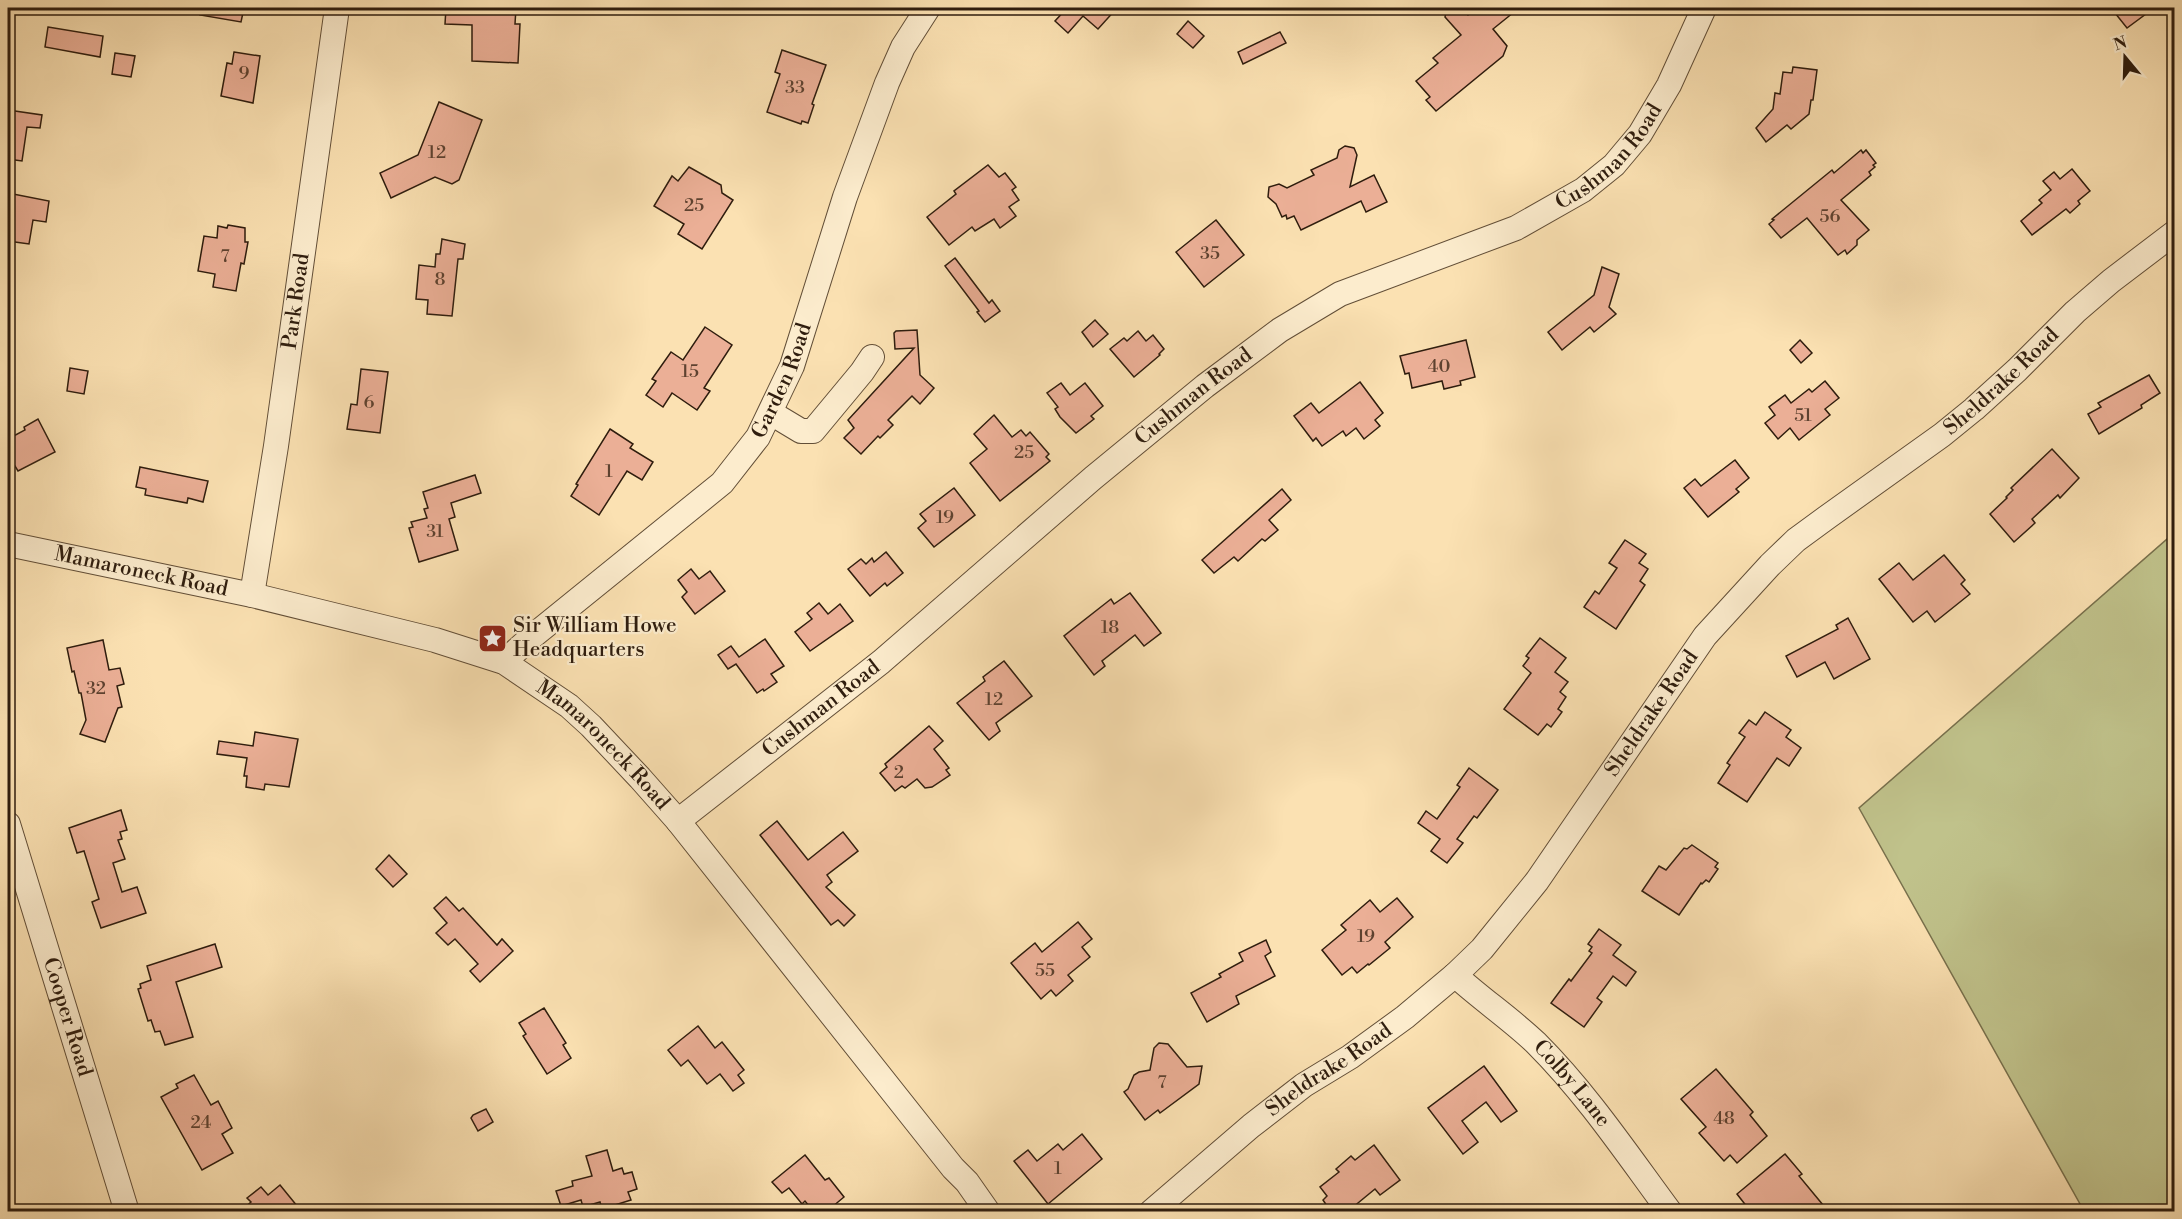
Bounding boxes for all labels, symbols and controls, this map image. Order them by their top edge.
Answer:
north arrow [2095,27,2155,87]
text: N [2111,32,2130,55]
house number: 9 [239,62,250,85]
house number: 33 [785,76,805,99]
street label: Cushman Road [1551,99,1668,216]
house number: 12 [428,141,446,164]
house number: 25 [684,194,704,217]
house number: 56 [1820,205,1841,228]
house number: 35 [1200,242,1220,265]
house number: 7 [220,245,230,268]
street label: Park Road [277,252,316,351]
house number: 8 [434,268,446,291]
street label: Garden Road [746,320,818,443]
street label: Sheldrake Road [1938,322,2065,441]
street label: Cushman Road [1130,342,1258,451]
house number: 40 [1428,355,1450,378]
house number: 15 [681,360,699,383]
house number: 6 [364,391,375,414]
house number: 51 [1794,404,1812,427]
house number: 25 [1014,441,1034,464]
house number: 1 [605,460,613,483]
house number: 19 [936,506,954,529]
house number: 31 [426,520,444,543]
street label: Mamaroneck Road [52,541,230,603]
place label: Sir William Howe Headquarters [513,613,677,663]
house number: 18 [1101,616,1119,639]
place icon: Sir William Howe Headquarters [476,622,508,654]
street label: Sheldrake Road [1599,645,1704,782]
street label: Cushman Road [757,654,886,763]
street label: Mamaroneck Road [531,675,675,816]
house number: 32 [86,677,106,700]
house number: 12 [985,688,1003,711]
house number: 2 [894,761,904,784]
house number: 19 [1357,925,1375,948]
street label: Cooper Road [37,955,98,1080]
house number: 55 [1035,959,1055,982]
street label: Sheldrake Road [1261,1018,1397,1123]
street label: Colby Lane [1527,1035,1616,1132]
house number: 7 [1157,1071,1167,1094]
house number: 48 [1713,1107,1735,1130]
house number: 24 [190,1111,212,1134]
house number: 1 [1054,1157,1062,1180]

